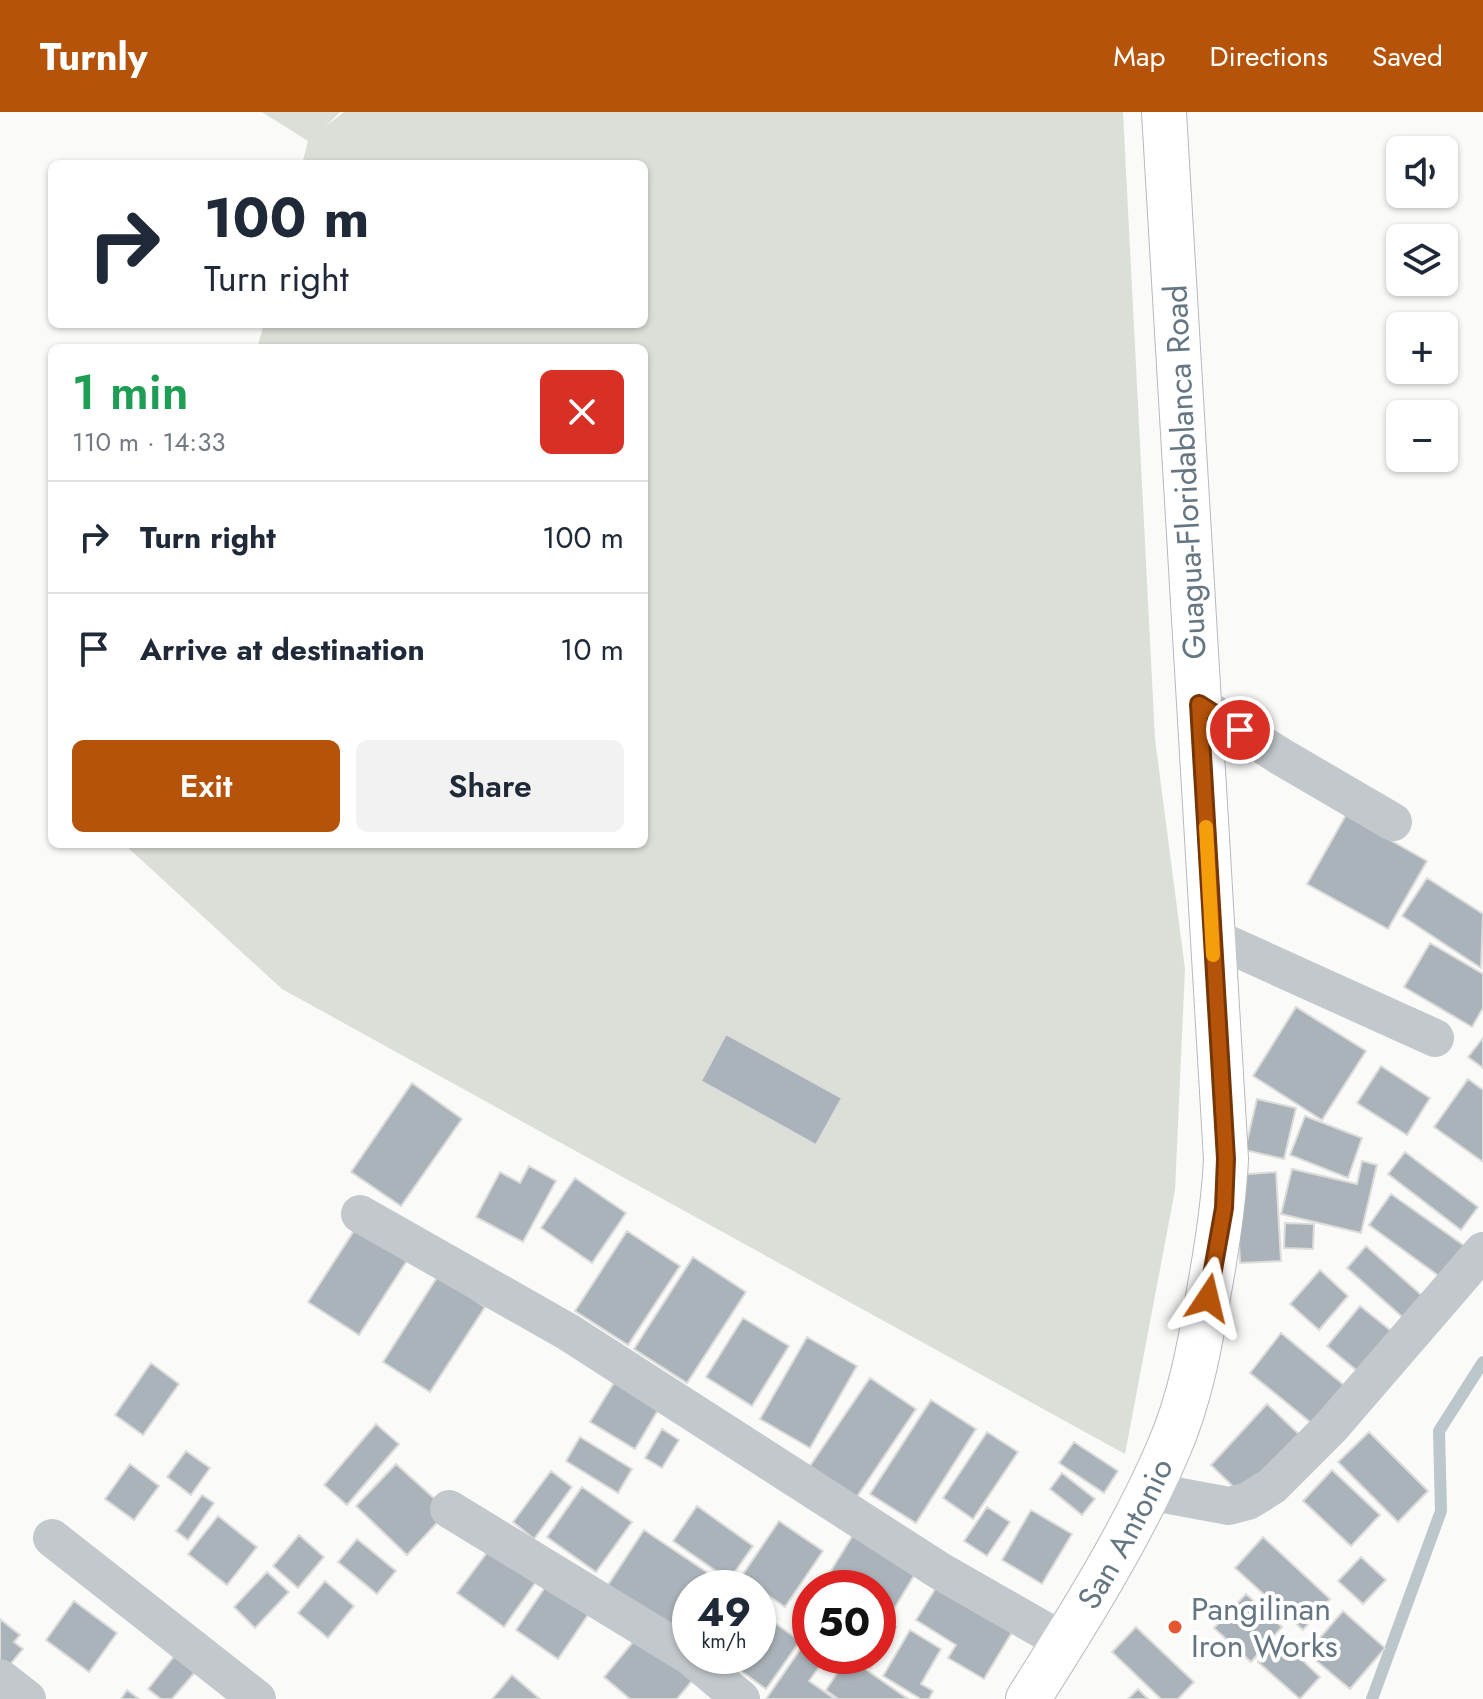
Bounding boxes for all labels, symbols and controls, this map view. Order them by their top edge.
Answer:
text: Turnly [40,29,148,84]
text: Map [1113,36,1165,77]
text: Directions [1209,36,1328,77]
text: Saved [1372,36,1443,77]
map controls [1386,136,1458,472]
button: sound [1386,136,1458,208]
text: 100 m [204,177,369,258]
icon: right [72,192,176,296]
button: layers [1386,224,1458,296]
text: Turn right [204,252,349,304]
street label: Guagua-Floridablanca Road [1152,284,1218,660]
button: + [1386,312,1458,384]
text: 1 min [72,358,189,427]
button: close [540,370,624,454]
button: − [1386,400,1458,472]
text: 110 m · 14:33 [72,423,226,461]
icon: right [72,515,116,559]
text: Turn right [140,516,276,559]
text: 100 m [542,516,624,559]
icon: arrive [72,627,116,671]
text: Arrive at destination [140,628,425,671]
text: 10 m [560,628,624,671]
pin [1206,696,1274,764]
icon: arrive [1218,708,1262,752]
button: Exit [72,740,340,832]
button: Share [356,740,624,832]
position arrow [1166,1256,1250,1340]
street label: San Antonio [1066,1451,1184,1618]
speed limit sign: 50 [792,1570,896,1674]
text: 49 [697,1583,751,1641]
place label: Pangilinan Iron Works [1191,1586,1338,1669]
marker: Pangilinan Iron Works [1166,1618,1184,1636]
text: km/h [701,1627,747,1656]

